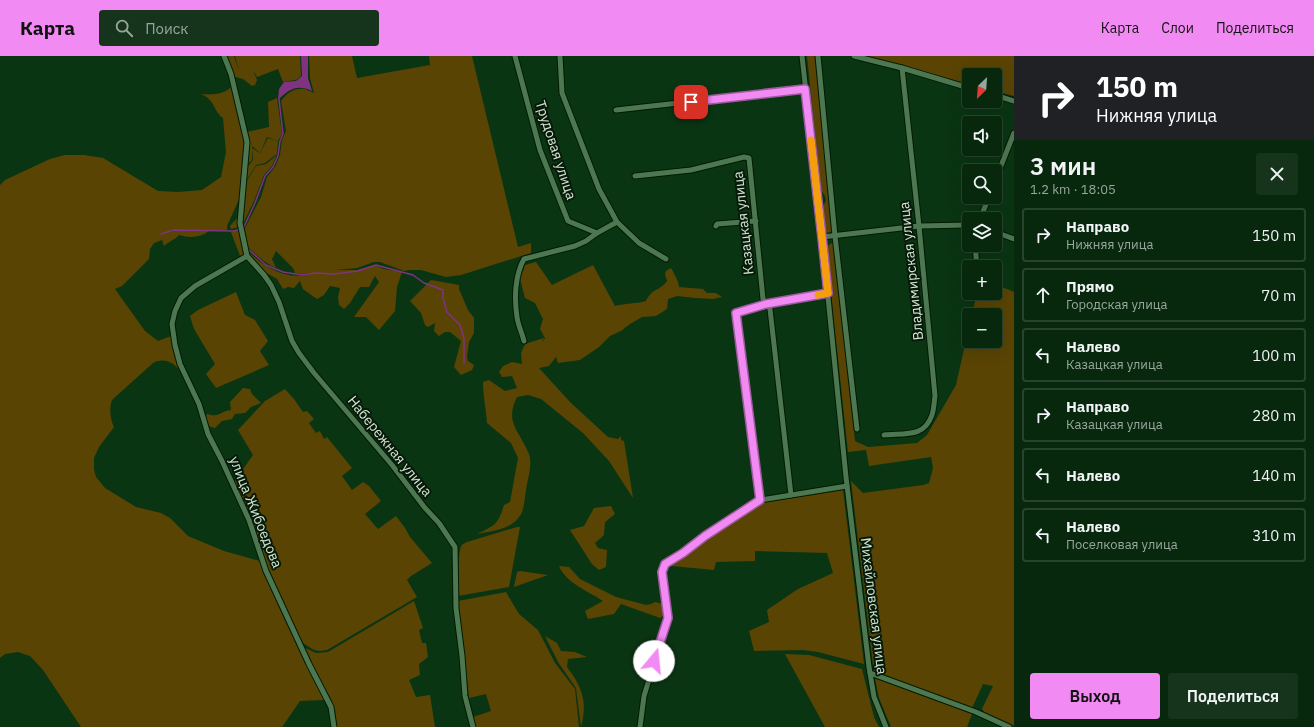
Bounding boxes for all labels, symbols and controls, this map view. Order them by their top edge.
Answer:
search box [99,10,379,46]
text: Карта [20,16,75,40]
icon: search [113,17,135,39]
text: Поиск [145,19,189,38]
text: Карта [1101,19,1139,37]
text: Слои [1161,19,1194,37]
text: Поделиться [1216,19,1294,37]
north arrow [962,68,1002,108]
map controls [962,68,1002,348]
text: 150 m [1096,68,1178,105]
icon: right [1030,72,1082,124]
pin [674,85,708,119]
icon: arrive [680,91,702,113]
street label: Трудовая улица [531,98,581,202]
text: Нижняя улица [1096,104,1217,127]
button: sound [962,116,1002,156]
text: 3 мин [1030,150,1096,182]
button: close [1256,153,1298,195]
button: search [962,164,1002,204]
street label: Казацкая улица [729,170,757,276]
text: 1.2 km · 18:05 [1030,181,1116,198]
street label: Владимирская улица [895,200,927,341]
button: layers [962,212,1002,252]
text: Направо [1066,217,1129,236]
icon: right [1032,224,1054,246]
text: 150 m [1252,226,1296,245]
text: Нижняя улица [1066,236,1153,253]
button: + [962,260,1002,300]
text: Прямо [1066,277,1114,296]
icon: ahead [1032,284,1054,306]
text: 70 m [1261,286,1296,305]
text: Городская улица [1066,296,1168,313]
button: − [962,308,1002,348]
text: Налево [1066,337,1120,356]
icon: left [1032,344,1054,366]
text: 100 m [1252,346,1296,365]
text: Казацкая улица [1066,356,1163,373]
street label: Набережная улица [344,392,437,501]
text: Направо [1066,397,1129,416]
icon: right [1032,404,1054,426]
text: 280 m [1252,406,1296,425]
text: Казацкая улица [1066,416,1163,433]
street label: улица Жибоедова [225,454,287,571]
icon: left [1032,464,1054,486]
text: Налево [1066,466,1120,485]
text: 140 m [1252,466,1296,485]
text: Налево [1066,517,1120,536]
icon: left [1032,524,1054,546]
text: 310 m [1252,526,1296,545]
text: Поселковая улица [1066,536,1178,553]
street label: Михайловская улица [857,537,891,676]
position arrow [633,640,675,682]
button: Выход [1030,673,1160,719]
button: Поделиться [1168,673,1298,719]

